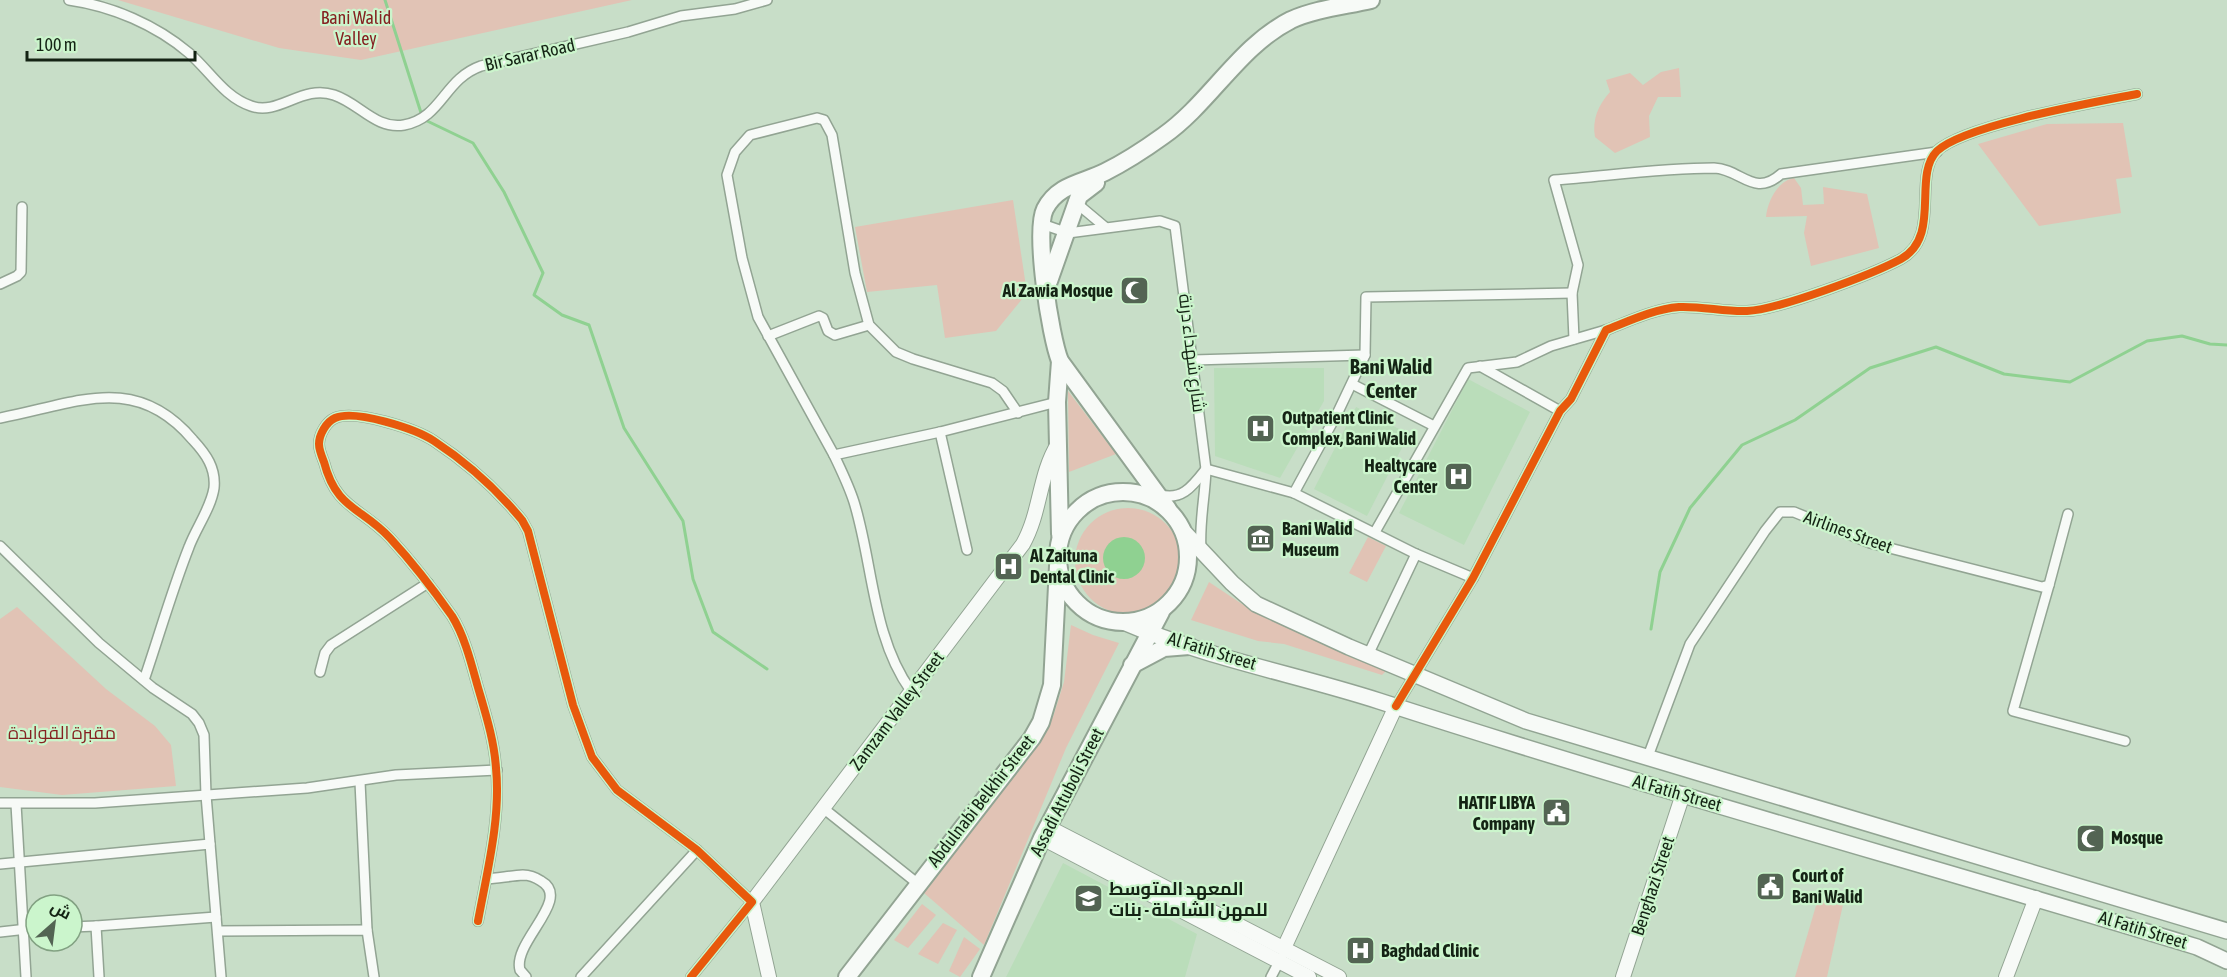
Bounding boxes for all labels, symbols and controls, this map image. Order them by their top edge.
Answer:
park label: Bani Walid Valley [321,7,391,49]
scale bar [27,24,195,62]
text: 100 m [36,34,77,55]
street label: Bir Sarar Road [483,34,577,75]
mosque icon: Al Zawia Mosque [1118,275,1150,307]
place label: Al Zawia Mosque [1001,280,1113,301]
street label: شارع شهداء درنة [1173,292,1210,414]
district label: Bani Walid Center [1350,354,1432,402]
place label: Outpatient Clinic Complex, Bani Walid [1282,407,1416,449]
hospital icon: Outpatient Clinic Complex, Bani Walid [1245,412,1277,444]
place label: Healtycare Center [1364,455,1438,497]
hospital icon: Healtycare Center [1442,460,1474,492]
street label: Airlines Street [1801,506,1895,557]
place label: Bani Walid Museum [1282,518,1353,560]
museum icon: Bani Walid Museum [1245,523,1277,555]
place label: Al Zaituna Dental Clinic [1029,545,1115,587]
hospital icon: Al Zaituna Dental Clinic [993,550,1025,582]
street label: Al Fatih Street [1165,627,1259,674]
street label: Zamzam Valley Street [845,647,948,774]
park label: مقبرة القوايدة [8,722,116,744]
street label: Assadi Attuboli Street [1025,724,1108,859]
street label: Abdulnabi Belkhir Street [923,731,1038,871]
street label: Al Fatih Street [1630,770,1724,815]
place label: HATIF LIBYA Company [1458,792,1536,834]
public building icon: HATIF LIBYA Company [1540,797,1572,829]
mosque icon: Mosque [2074,822,2106,854]
place label: Mosque [2111,827,2163,848]
street label: Benghazi Street [1627,834,1678,938]
place label: Court of Bani Walid [1792,865,1863,907]
public building icon: Court of Bani Walid [1755,870,1787,902]
place label: المعهد المتوسط للمهن الشاملة - بنات [1109,878,1268,921]
school or university icon: المعهد المتوسط للمهن الشاملة - بنات [1072,883,1104,915]
north arrow [24,893,84,953]
text: ش [47,897,74,923]
street label: Al Fatih Street [2096,906,2190,953]
hospital icon: Baghdad Clinic [1344,935,1376,967]
place label: Baghdad Clinic [1381,940,1479,961]

